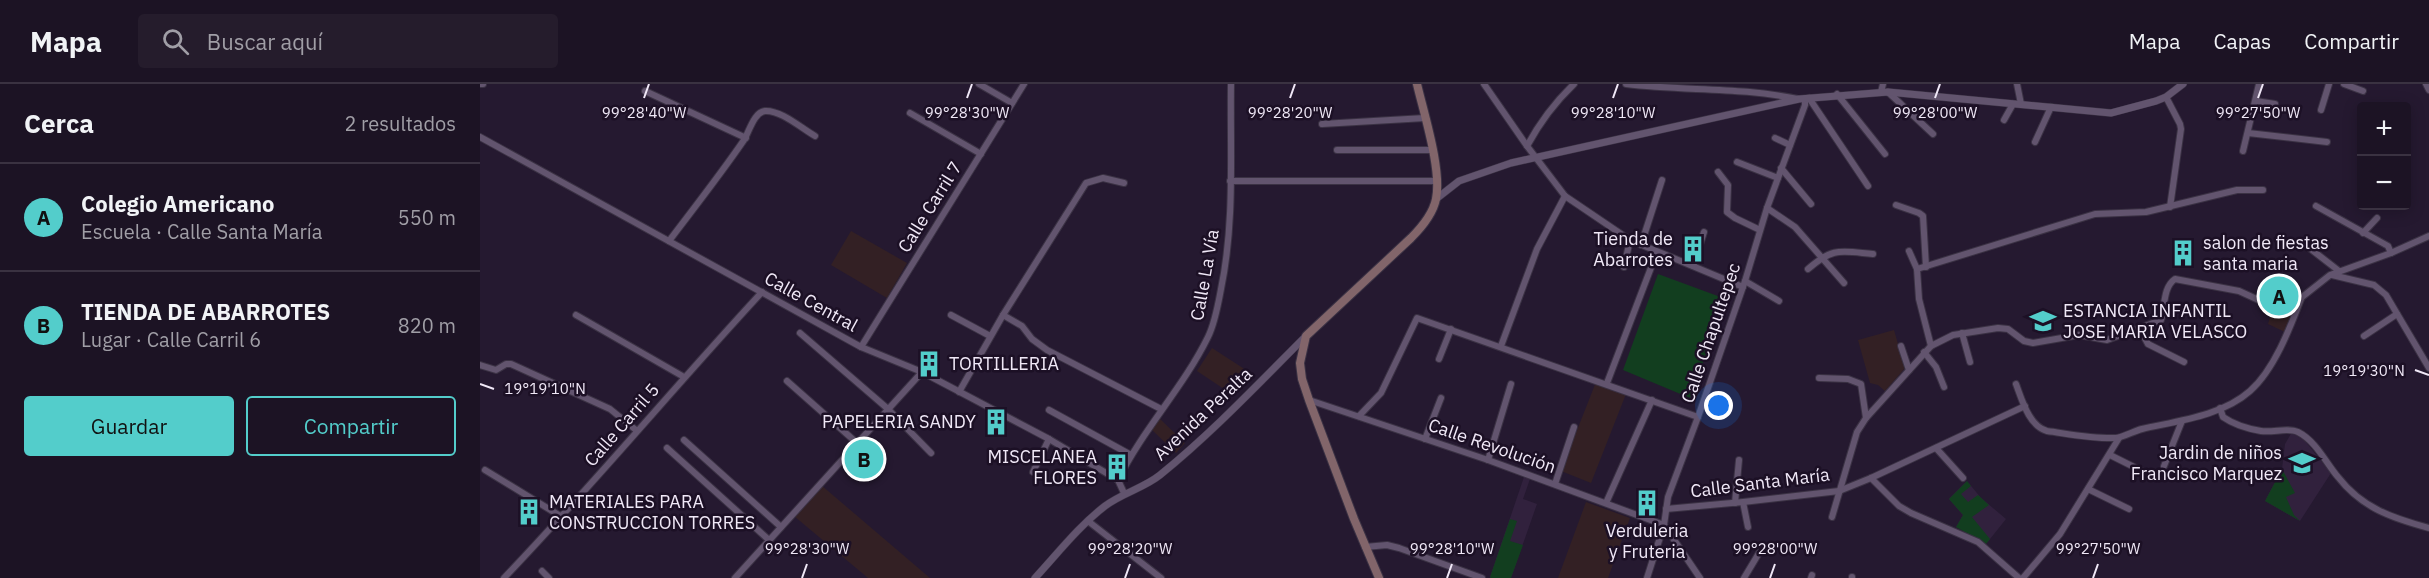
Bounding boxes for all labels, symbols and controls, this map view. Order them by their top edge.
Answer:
search box [138,14,558,68]
text: Mapa [30,23,102,60]
icon: search [159,25,192,58]
text: Buscar aquí [207,27,323,56]
text: Mapa [2129,27,2180,55]
text: Capas [2213,27,2271,55]
text: Compartir [2304,27,2399,55]
map controls [2357,102,2411,210]
button: + [2357,102,2411,156]
text: 99°28'40"W [602,103,687,122]
text: 99°28'30"W [925,103,1010,122]
text: 99°28'20"W [1248,103,1333,122]
text: 99°28'10"W [1571,103,1656,122]
text: 99°28'00"W [1893,103,1978,122]
text: 99°27'50"W [2216,103,2301,122]
text: Cerca [24,106,94,140]
text: 2 resultados [344,110,456,137]
button: − [2357,156,2411,210]
street label: Calle Carril 7 [893,157,967,257]
text: Colegio Americano [81,189,275,218]
text: A [37,204,50,231]
text: 550 m [398,204,456,231]
text: Escuela · Calle Santa María [81,218,322,245]
street label: Calle La Vía [1185,227,1224,322]
place label: Tienda de Abarrotes [1593,227,1673,271]
place label: salon de fiestas santa maria [2203,231,2329,275]
building icon: Tienda de Abarrotes [1678,234,1708,264]
building icon: salon de fiestas santa maria [2168,238,2198,268]
street label: Calle Chapultepec [1676,260,1745,406]
street label: Calle Central [761,266,862,337]
pin: A [2260,274,2298,318]
text: TIENDA DE ABARROTES [81,297,330,326]
place label: ESTANCIA INFANTIL JOSE MARIA VELASCO [2063,299,2247,343]
school or university icon: ESTANCIA INFANTIL JOSE MARIA VELASCO [2028,306,2058,336]
text: B [37,312,50,339]
text: 820 m [398,312,456,339]
text: Lugar · Calle Carril 6 [81,326,261,353]
building icon: TORTILLERIA [914,349,944,379]
place label: TORTILLERIA [949,352,1059,375]
text: 19°19'30"N [2323,361,2405,380]
street label: Avenida Peralta [1149,362,1257,465]
street label: Calle Carril 5 [579,378,664,471]
text: 19°19'10"N [504,379,586,398]
your location [1704,391,1733,420]
button: Guardar [24,396,234,456]
button: Compartir [246,396,456,456]
building icon: PAPELERIA SANDY [981,407,1011,437]
place label: PAPELERIA SANDY [822,410,976,433]
street label: Calle Revolución [1425,413,1559,478]
pin: B [844,436,884,482]
place label: Jardin de niños Francisco Marquez [2131,441,2282,485]
place label: MISCELANEA FLORES [987,445,1097,489]
school or university icon: Jardin de niños Francisco Marquez [2287,448,2317,478]
building icon: MISCELANEA FLORES [1102,452,1132,482]
street label: Calle Santa María [1689,463,1831,502]
building icon: Verduleria y Fruteria [1632,488,1662,518]
place label: MATERIALES PARA CONSTRUCCION TORRES [549,490,755,534]
building icon: MATERIALES PARA CONSTRUCCION TORRES [514,497,544,527]
place label: Verduleria y Fruteria [1606,519,1689,563]
text: 99°28'30"W [765,539,850,558]
text: 99°28'20"W [1088,539,1173,558]
text: 99°28'10"W [1410,539,1495,558]
text: 99°28'00"W [1733,539,1818,558]
text: 99°27'50"W [2056,539,2141,558]

